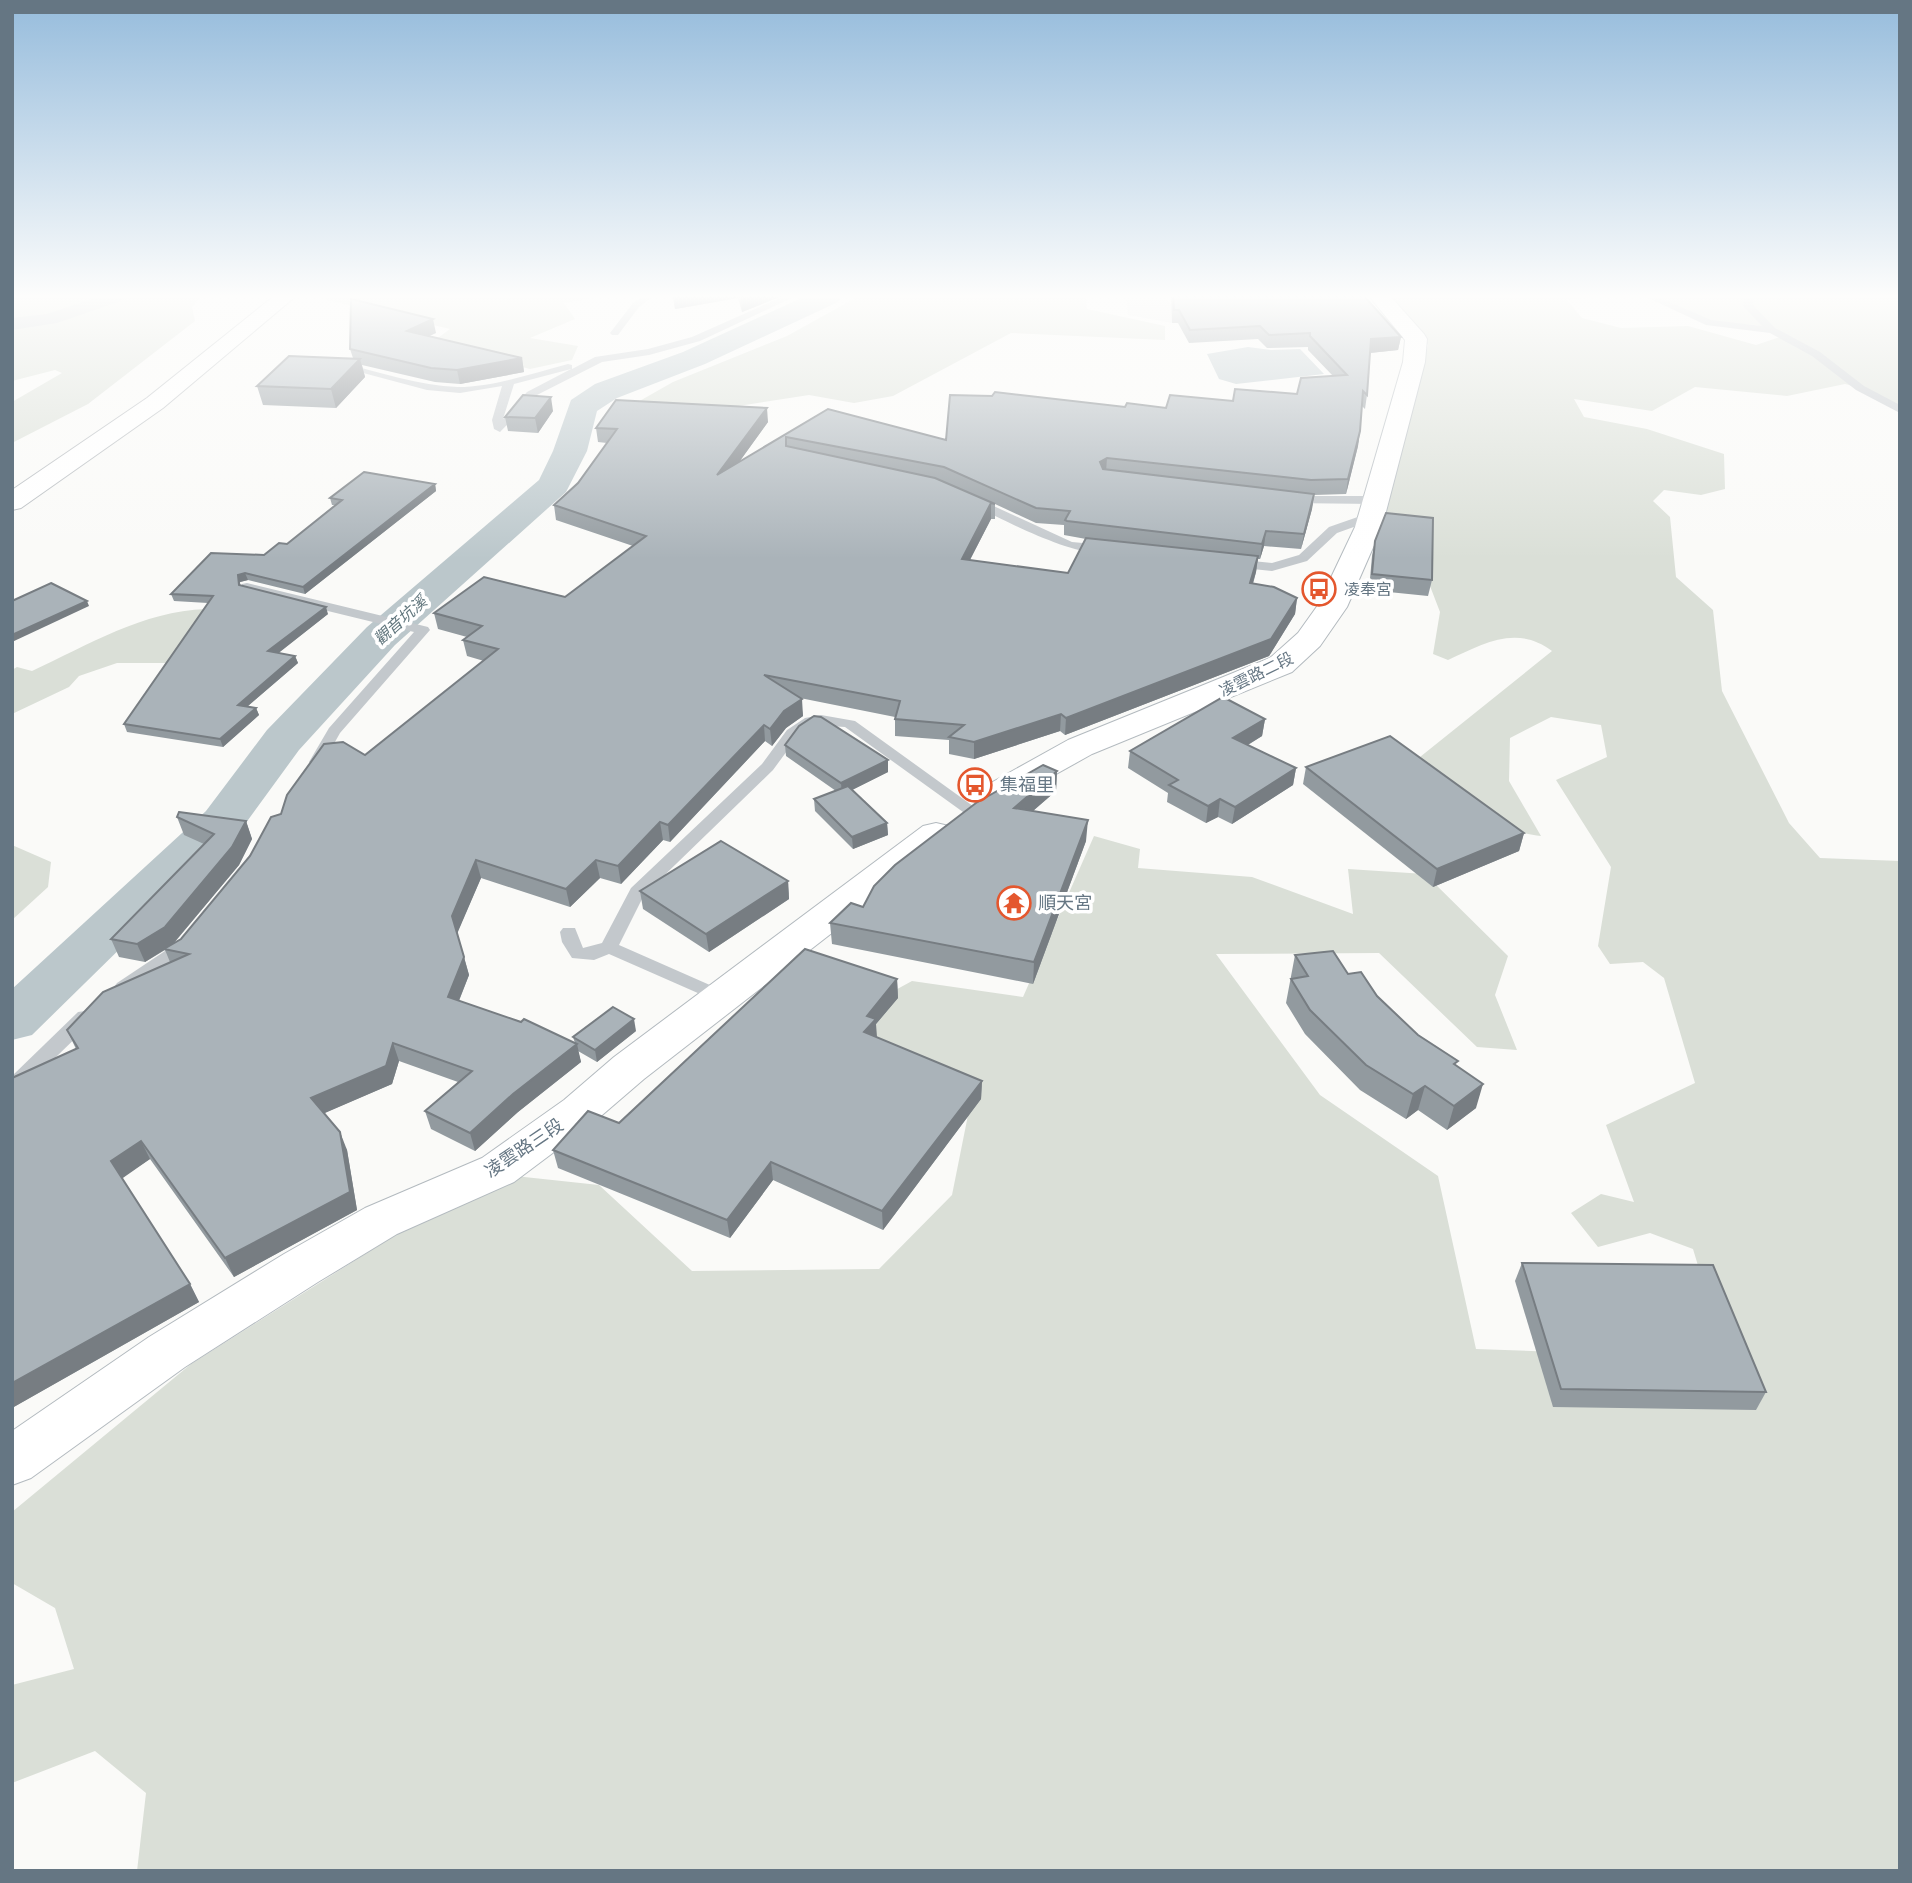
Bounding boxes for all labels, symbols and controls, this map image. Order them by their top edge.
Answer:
bus stop icon: 凌奉宮 [1300,570,1338,608]
place label: 凌奉宮 [1344,579,1392,599]
water label: 觀音坑溪 [370,590,432,649]
street label: 凌雲路二段 [1216,647,1296,701]
bus stop icon: 集福里 [956,766,994,804]
place label: 集福里 [1000,774,1054,795]
temple icon: 順天宮 [995,884,1033,922]
place label: 順天宮 [1038,892,1092,913]
street label: 凌雲路三段 [481,1114,567,1181]

